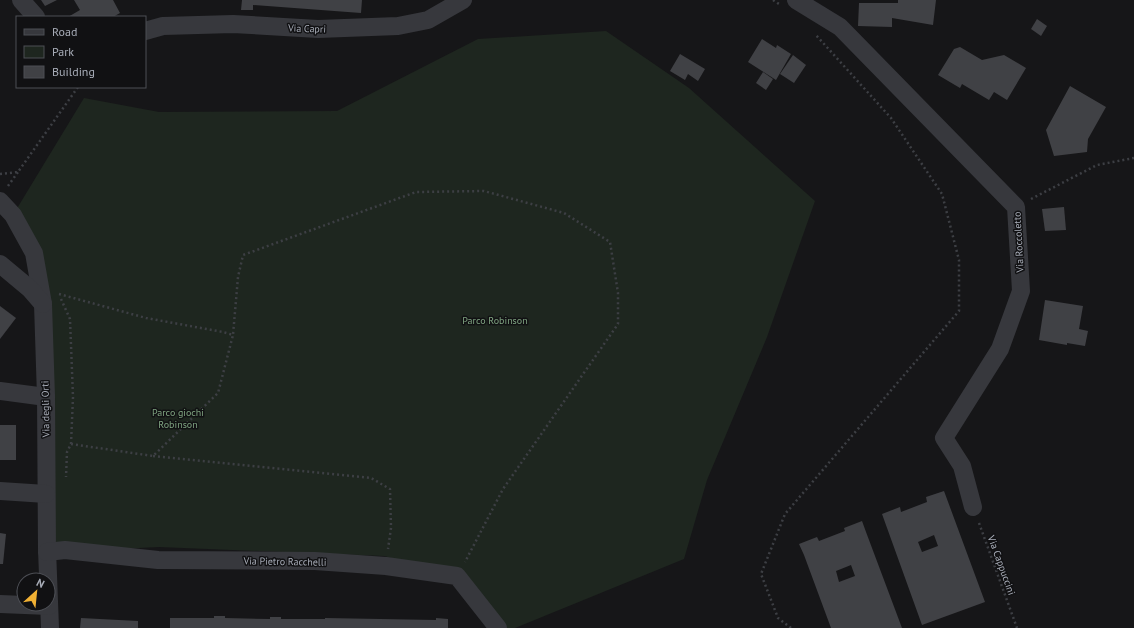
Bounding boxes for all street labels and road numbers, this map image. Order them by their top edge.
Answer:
street label: Via Capri [287,21,326,36]
street label: Via Roccoletto [1010,211,1027,274]
street label: Via degli Orti [39,381,53,438]
street label: Via Cappuccini [984,533,1018,597]
street label: Via Pietro Racchelli [242,554,327,569]

